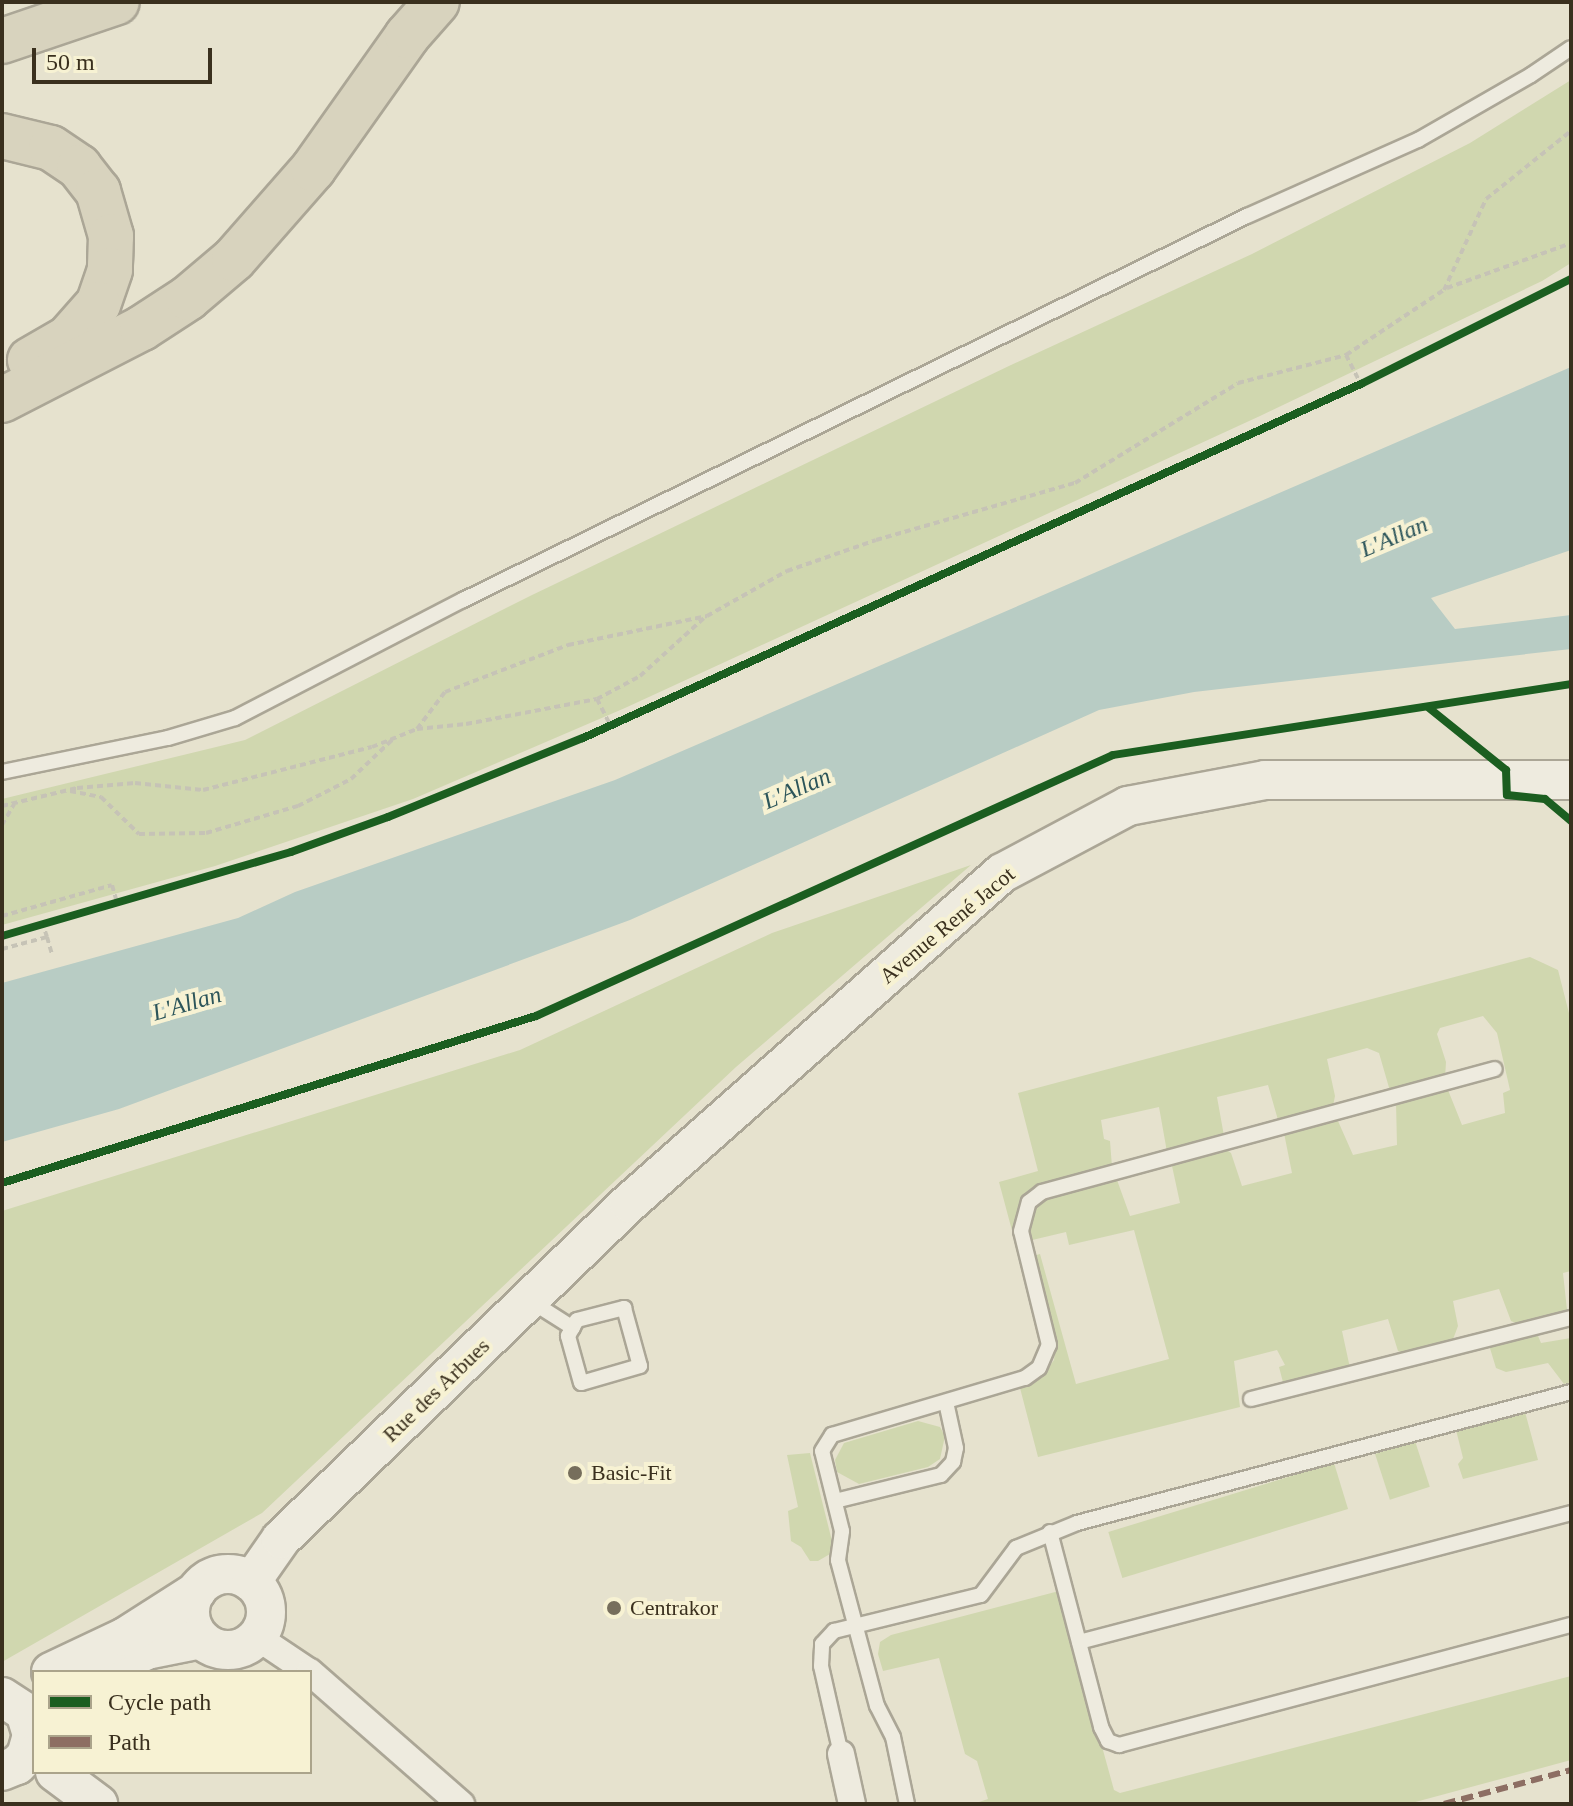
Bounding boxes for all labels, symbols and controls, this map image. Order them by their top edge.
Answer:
scale bar [36,32,216,82]
text: 50 m [46,49,95,75]
water label: L'Allan [1356,510,1432,564]
water label: L'Allan [759,762,835,816]
street label: Avenue René Jacot [874,861,1020,989]
water label: L'Allan [149,980,225,1028]
street label: Rue des Arbues [377,1332,495,1448]
place label: Basic-Fit [591,1460,672,1486]
marker: Basic-Fit [566,1464,584,1482]
place label: Centrakor [630,1595,718,1621]
marker: Centrakor [605,1599,623,1617]
legend [32,1670,312,1774]
text: Cycle path [108,1689,211,1715]
text: Path [108,1729,151,1755]

